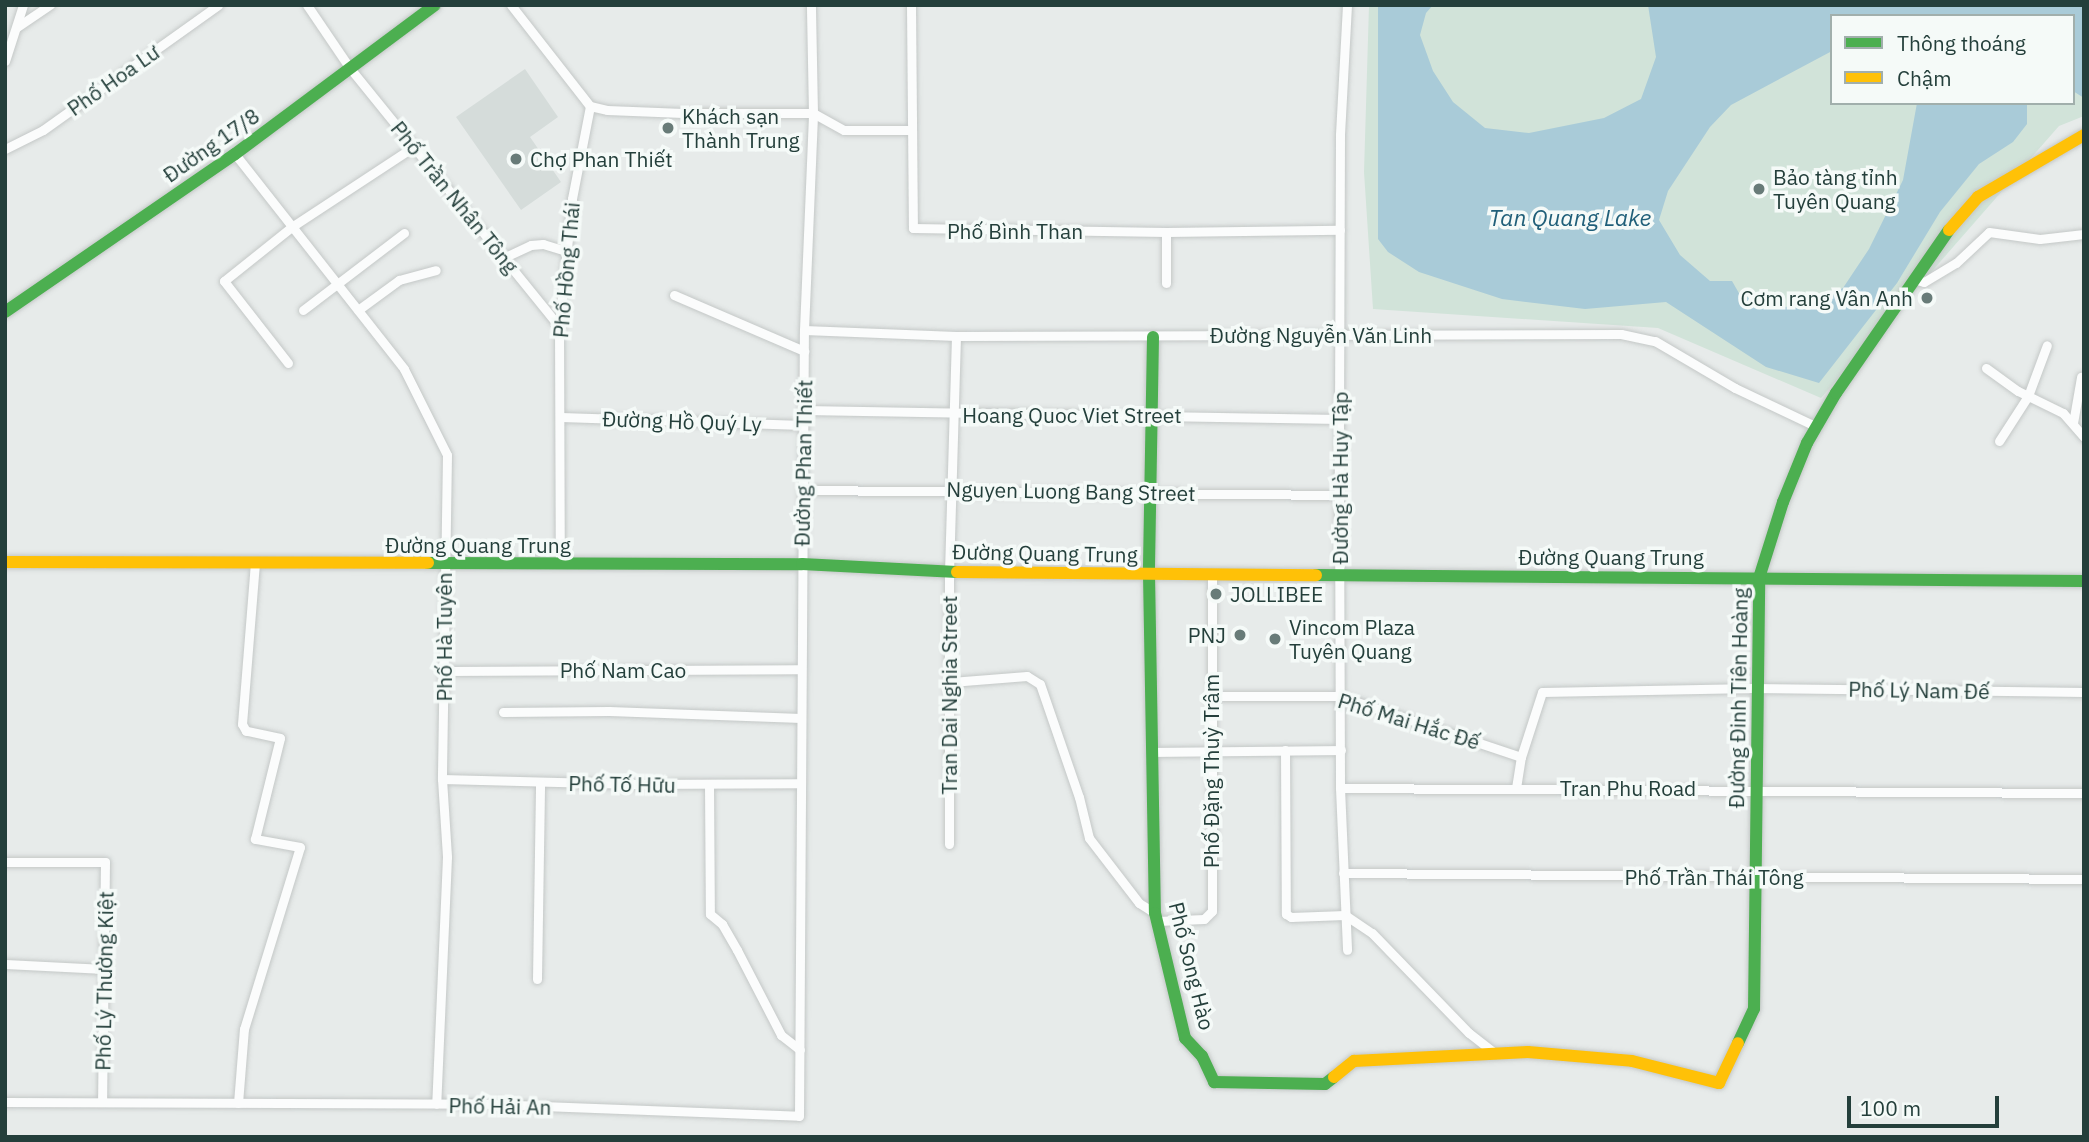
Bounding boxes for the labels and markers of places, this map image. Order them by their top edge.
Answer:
place label: Khách sạn Thành Trung [682,103,800,153]
marker: Khách sạn Thành Trung [660,120,676,136]
place label: Chợ Phan Thiết [530,146,673,172]
marker: Chợ Phan Thiết [508,151,524,167]
place label: Bảo tàng tỉnh Tuyên Quang [1773,164,1898,214]
marker: Bảo tàng tỉnh Tuyên Quang [1751,181,1767,197]
place label: Cơm rang Vân Anh [1741,285,1913,311]
marker: Cơm rang Vân Anh [1919,290,1935,306]
place label: JOLLIBEE [1230,581,1323,607]
marker: JOLLIBEE [1208,586,1224,602]
place label: Vincom Plaza Tuyên Quang [1289,614,1415,664]
place label: PNJ [1188,622,1226,648]
marker: PNJ [1232,627,1248,643]
marker: Vincom Plaza Tuyên Quang [1267,631,1283,647]

